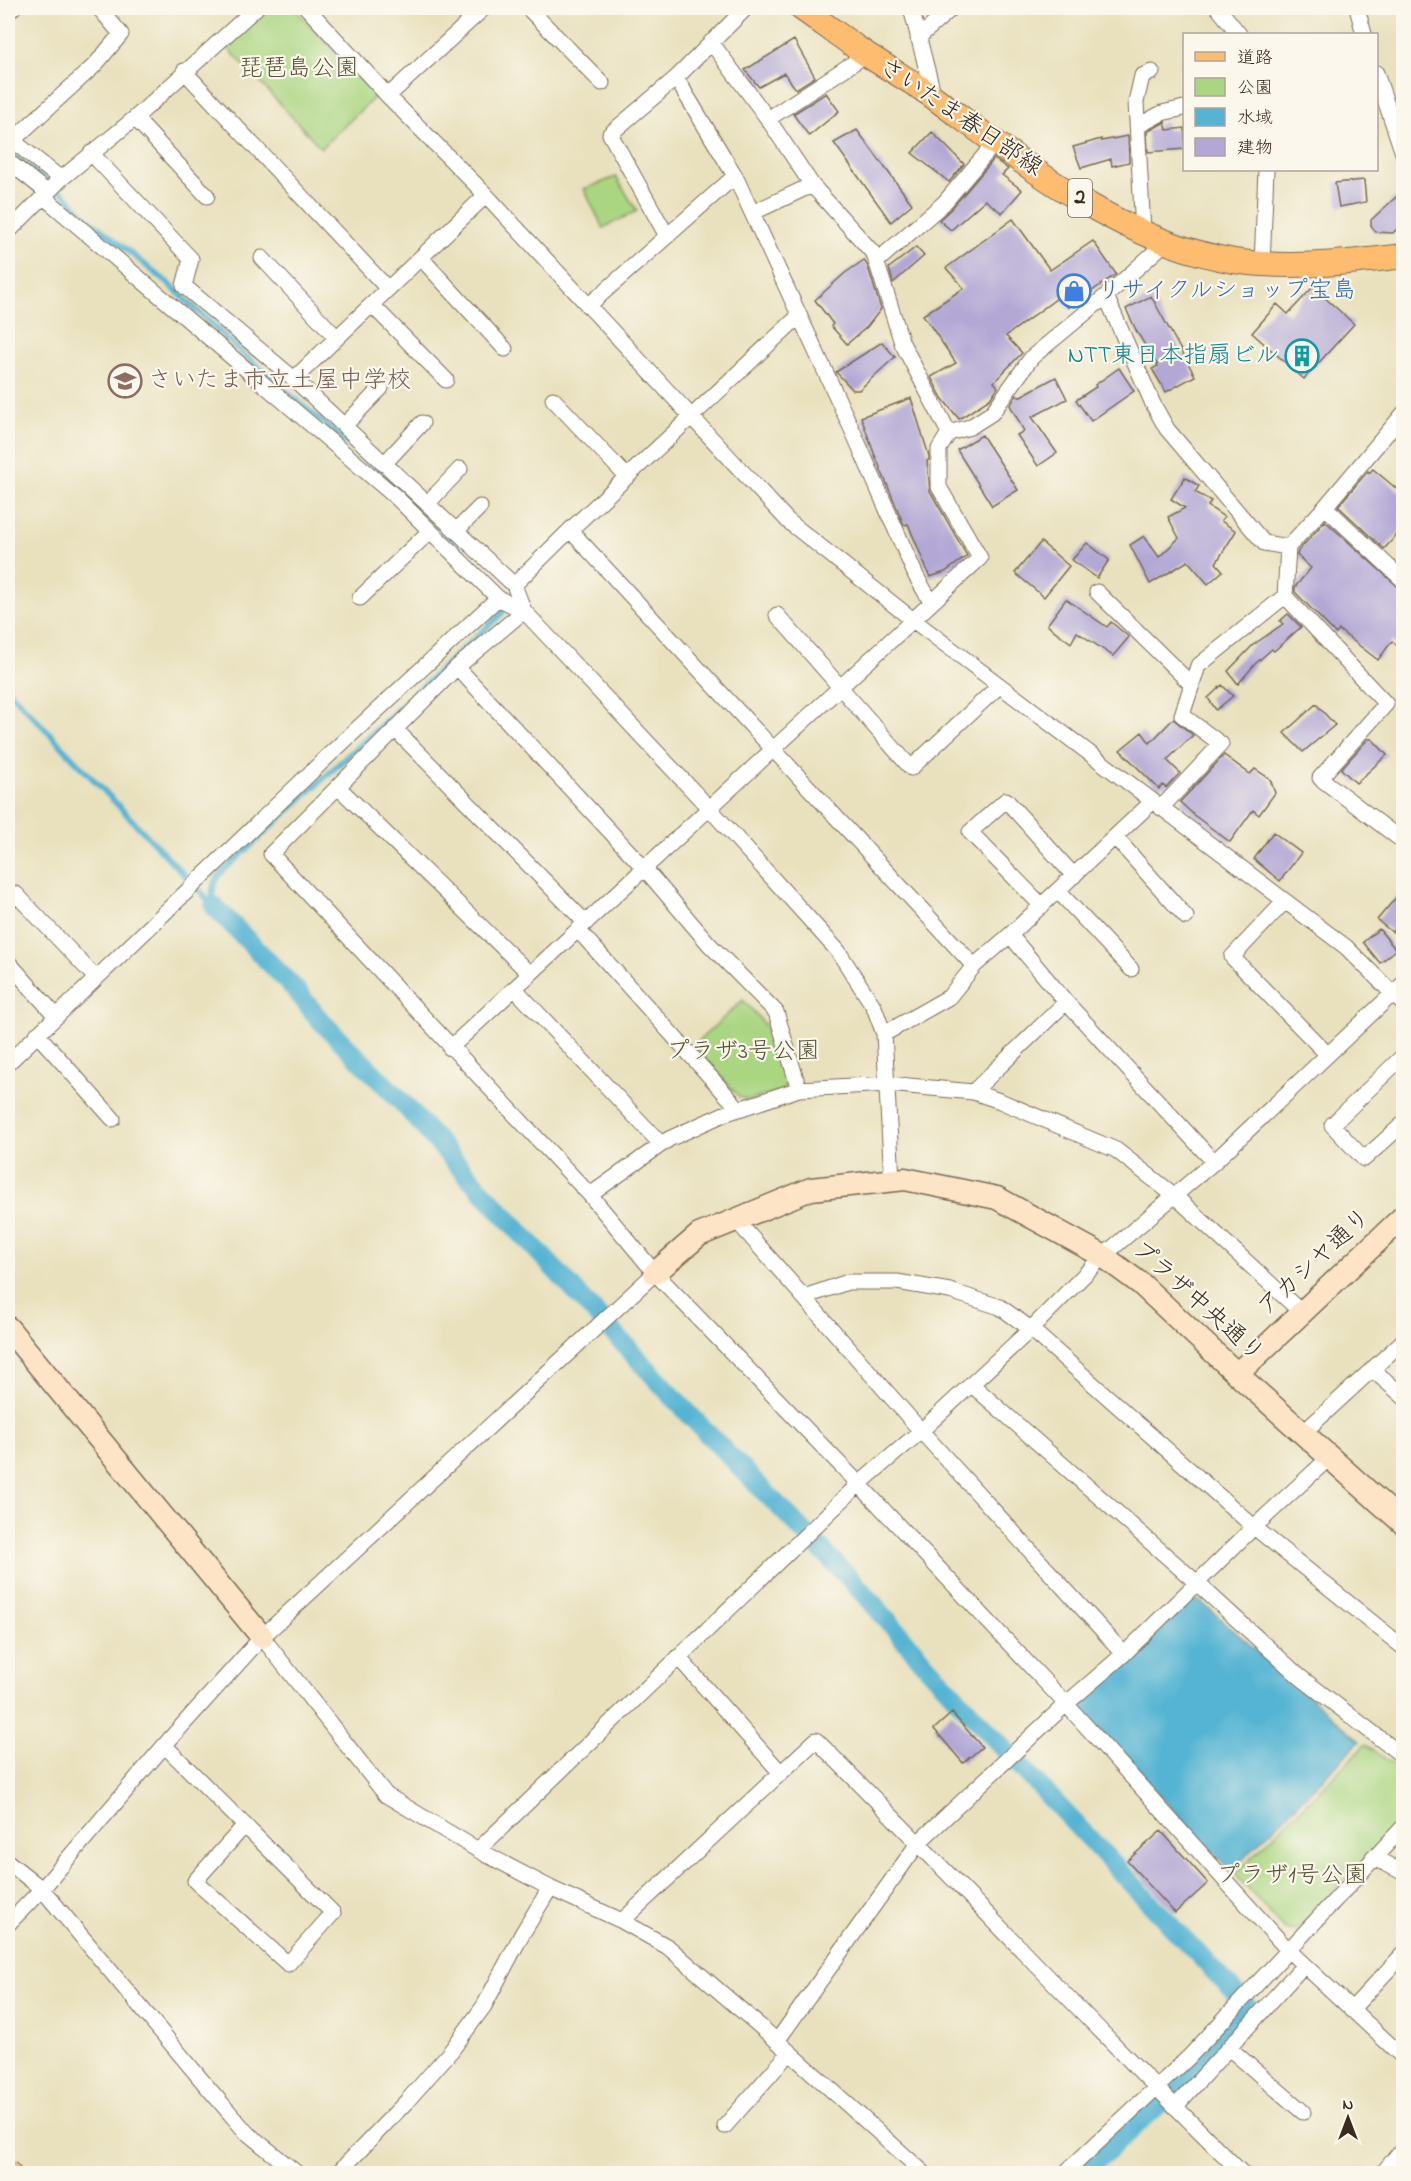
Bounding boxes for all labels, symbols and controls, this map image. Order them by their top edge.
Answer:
legend [1183,33,1378,171]
text: 道路 [1237,46,1273,72]
street label: さいたま春日部線 [871,50,1049,186]
park label: 琵琶島公園 [239,52,359,87]
text: 公園 [1237,76,1273,102]
text: 水域 [1237,106,1273,132]
text: 建物 [1237,136,1273,162]
road number: 2 [1068,179,1092,217]
shop icon: リサイクルショップ宝島 [1056,273,1092,309]
place label: リサイクルショップ宝島 [1097,274,1356,309]
building icon: NTT東日本指扇ビル [1284,338,1320,374]
place label: NTT東日本指扇ビル [1068,339,1279,374]
school or university icon: さいたま市立土屋中学校 [107,363,143,399]
place label: さいたま市立土屋中学校 [148,364,411,399]
park label: プラザ3号公園 [666,1035,820,1070]
street label: アカシヤ通り [1250,1201,1380,1325]
street label: プラザ中央通り [1123,1233,1271,1371]
park label: プラザ1号公園 [1216,1859,1368,1894]
north arrow [1318,2088,1378,2148]
text: N [1343,2093,1354,2117]

